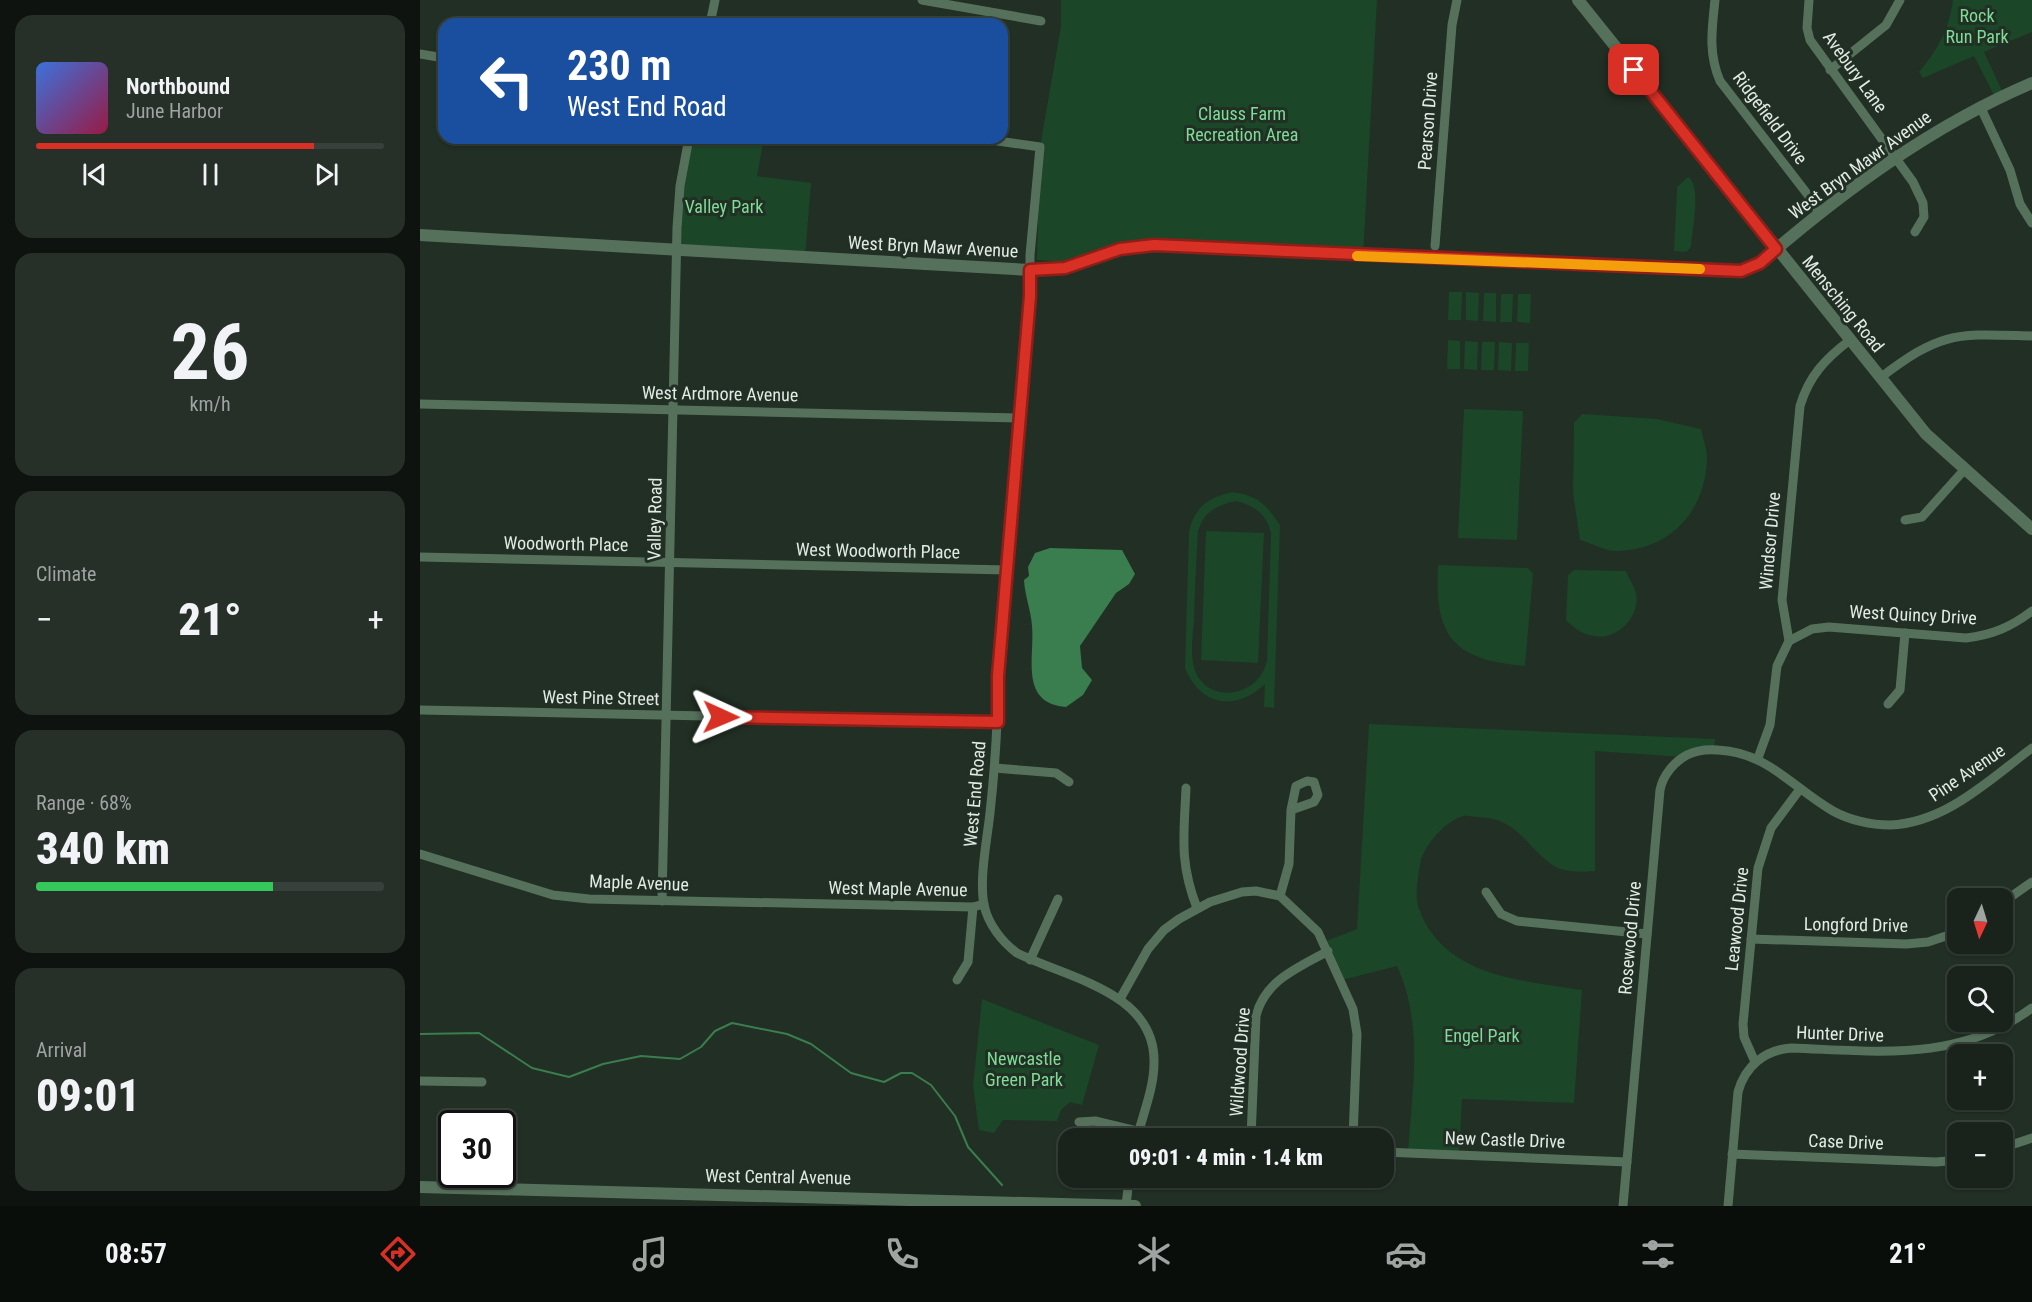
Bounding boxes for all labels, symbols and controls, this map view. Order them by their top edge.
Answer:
park label: Rock Run Park [1945,5,2009,47]
street label: Avebury Lane [1819,27,1892,116]
text: 230 m [567,41,672,90]
icon: left [468,42,546,120]
pin [1608,44,1659,95]
icon: arrive [1617,53,1650,86]
street label: Ridgefield Drive [1729,67,1812,168]
street label: Pearson Drive [1414,71,1441,171]
text: Northbound [126,74,230,99]
text: West End Road [567,91,727,123]
text: June Harbor [126,99,223,123]
park label: Clauss Farm Recreation Area [1186,103,1298,145]
street label: West Bryn Mawr Avenue [1784,106,1935,223]
icon: previous [78,158,111,191]
icon: pause [194,158,227,191]
icon: next [310,158,343,191]
park label: Valley Park [685,196,763,217]
street label: West Bryn Mawr Avenue [847,232,1019,261]
street label: Mensching Road [1798,251,1889,356]
text: 26 [171,307,249,398]
street label: West Ardmore Avenue [642,382,798,405]
text: km/h [189,392,231,416]
street label: Valley Road [643,477,666,561]
street label: Windsor Drive [1755,491,1784,591]
street label: Woodworth Place [503,532,629,555]
street label: West Woodworth Place [796,539,960,562]
text: Climate [36,562,96,586]
text: 21° [178,593,242,646]
text: − [36,600,53,639]
text: + [368,600,384,639]
street label: West Quincy Drive [1849,601,1977,628]
position arrow [689,685,753,749]
street label: West Pine Street [542,686,660,709]
street label: Pine Avenue [1925,739,2009,806]
street label: West End Road [959,740,990,848]
text: Range · 68% [36,791,132,815]
text: 340 km [36,822,170,875]
street label: Leawood Drive [1721,866,1752,972]
street label: Maple Avenue [589,870,689,895]
street label: West Maple Avenue [828,877,968,900]
street label: Rosewood Drive [1614,880,1645,996]
north arrow [1947,888,2013,954]
map controls [1947,888,2013,1188]
street label: Longford Drive [1804,913,1908,936]
button: search [1947,966,2013,1032]
street label: Wildwood Drive [1225,1007,1254,1117]
street label: Hunter Drive [1796,1021,1884,1046]
park label: Engel Park [1444,1025,1520,1046]
text: Arrival [36,1038,87,1062]
button: + [1947,1044,2013,1110]
park label: Newcastle Green Park [985,1048,1063,1090]
text: 09:01 [36,1069,140,1122]
speed limit sign: 30 [438,1110,516,1188]
button: − [1947,1122,2013,1188]
street label: New Castle Drive [1444,1127,1566,1152]
street label: Case Drive [1808,1130,1884,1153]
text: 09:01 · 4 min · 1.4 km [1129,1145,1323,1170]
street label: West Central Avenue [705,1165,851,1188]
icon: directions [377,1233,419,1275]
icon: music [629,1233,671,1275]
icon: phone [881,1233,923,1275]
icon: climate [1133,1233,1175,1275]
icon: car [1385,1233,1427,1275]
icon: filters [1637,1233,1679,1275]
text: 08:57 [105,1238,167,1270]
text: 21° [1889,1238,1927,1270]

